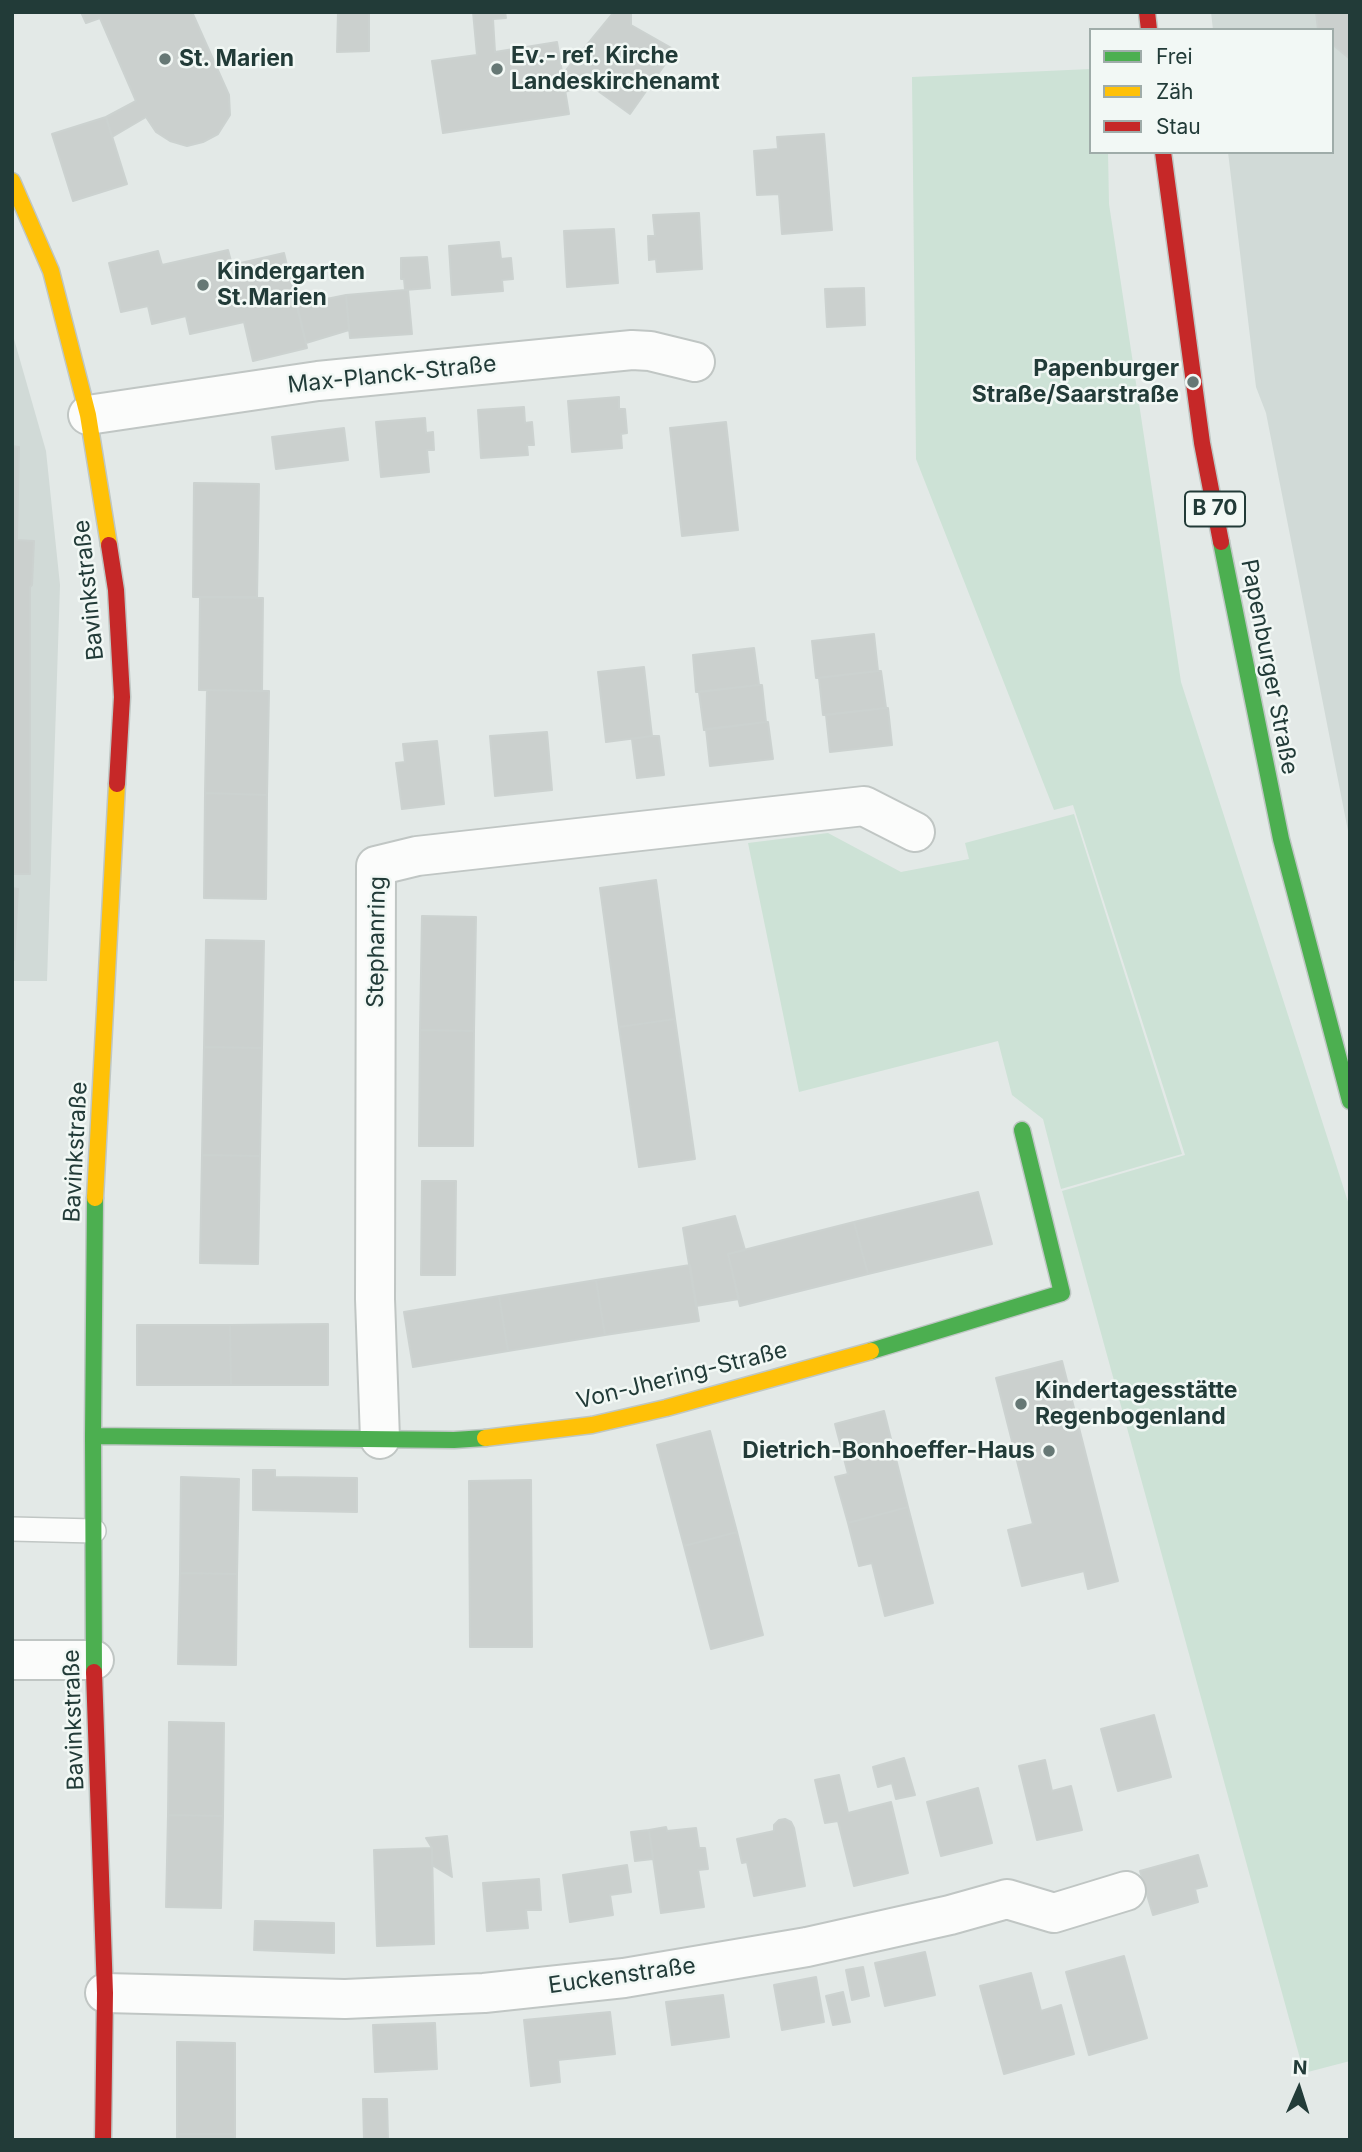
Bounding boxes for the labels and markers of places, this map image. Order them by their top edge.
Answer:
place label: Ev.- ref. Kirche Landeskirchenamt [511,42,720,96]
place label: St. Marien [179,45,294,73]
marker: St. Marien [157,51,173,67]
marker: Ev.- ref. Kirche Landeskirchenamt [489,61,505,77]
place label: Kindergarten St.Marien [217,258,365,312]
marker: Kindergarten St.Marien [195,277,211,293]
place label: Papenburger Straße/Saarstraße [972,355,1179,409]
marker: Papenburger Straße/Saarstraße [1185,374,1201,390]
place label: Kindertagesstätte Regenbogenland [1035,1377,1238,1431]
marker: Kindertagesstätte Regenbogenland [1013,1396,1029,1412]
place label: Dietrich-Bonhoeffer-Haus [742,1437,1035,1465]
marker: Dietrich-Bonhoeffer-Haus [1041,1443,1057,1459]

